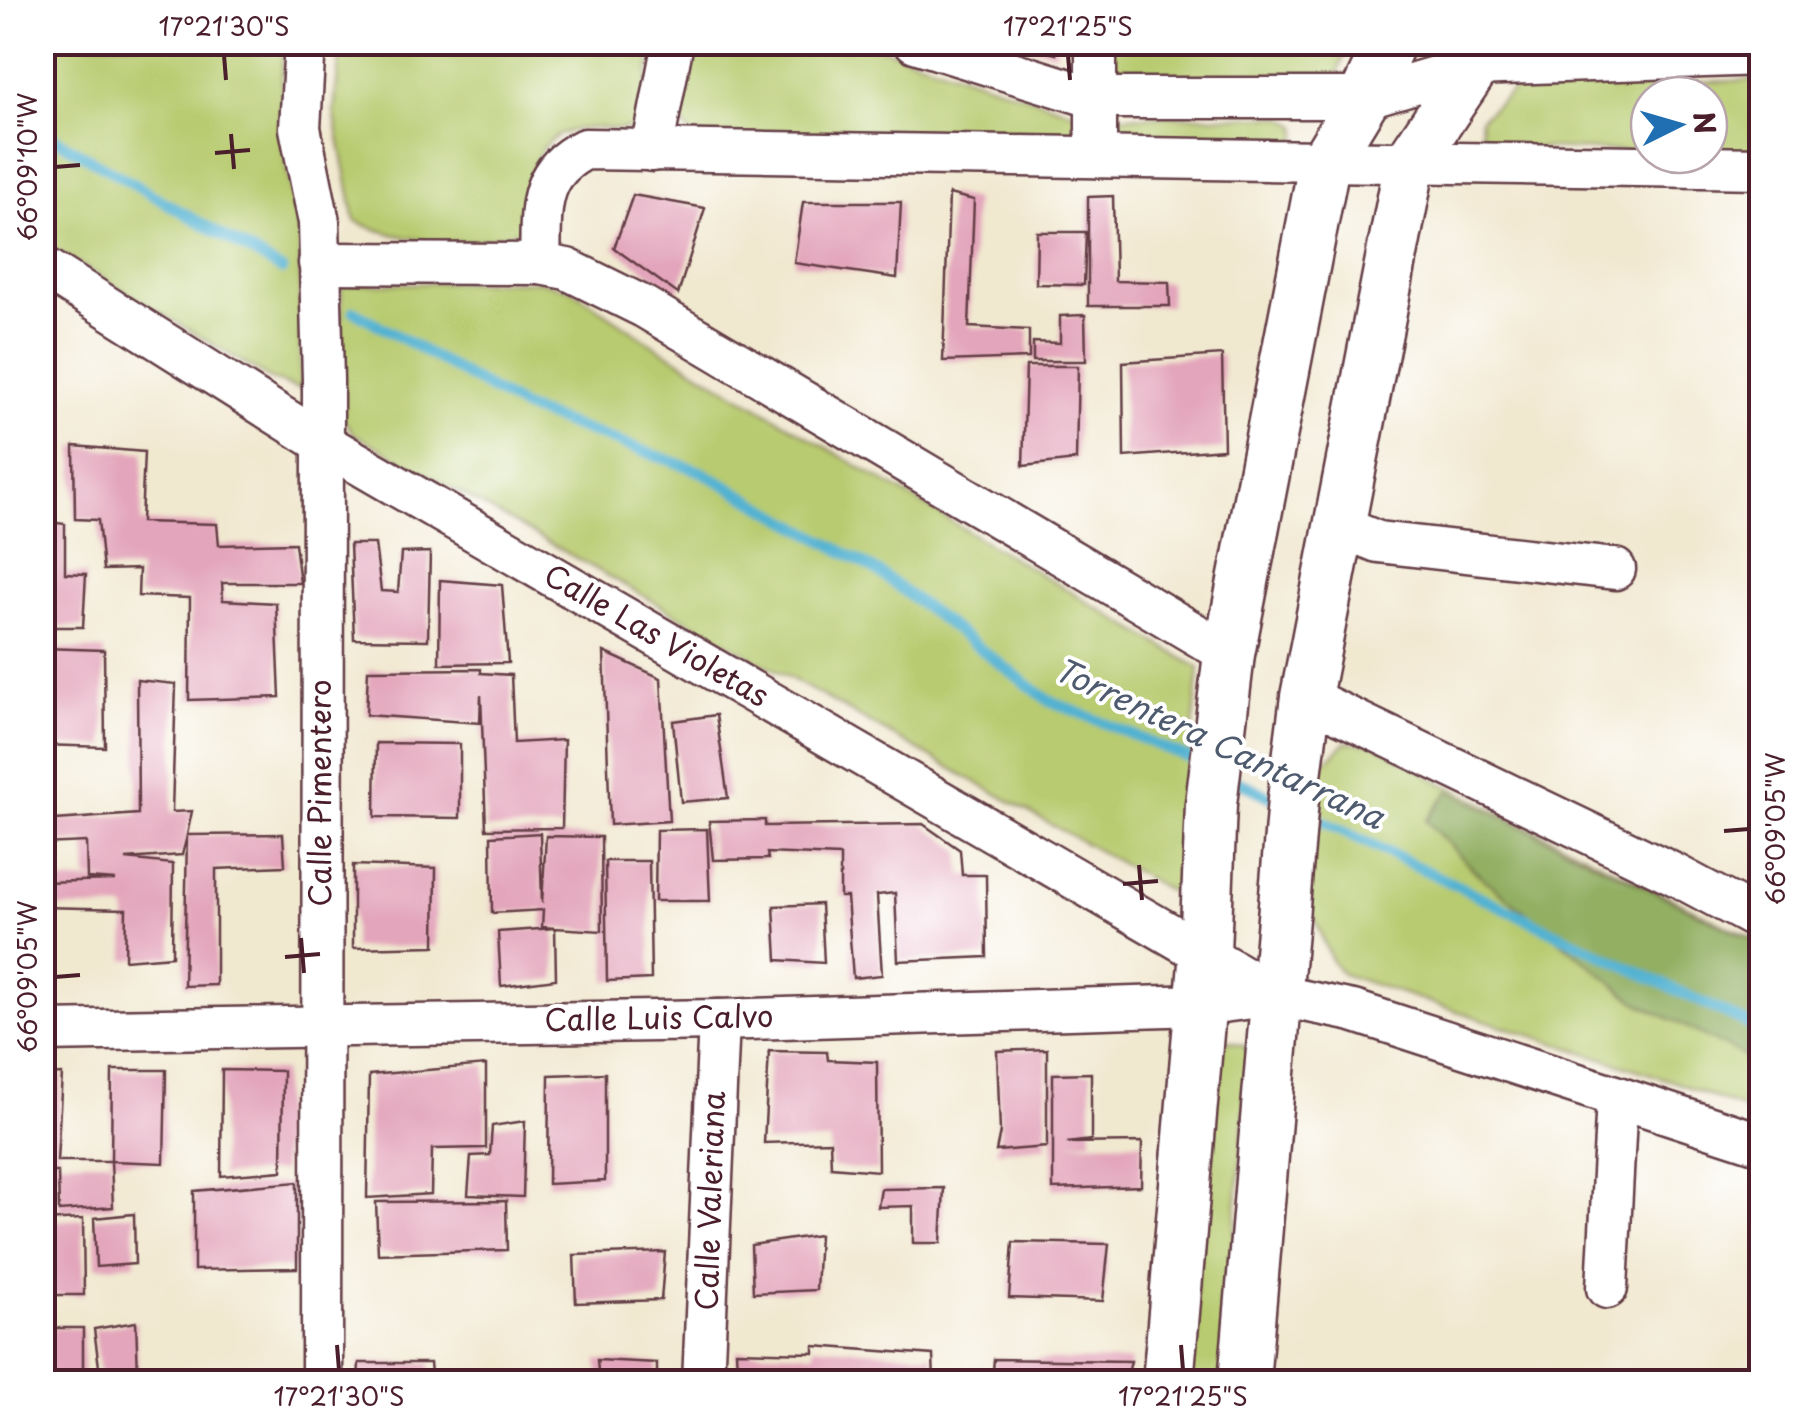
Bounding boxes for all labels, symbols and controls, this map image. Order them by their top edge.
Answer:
text: 17°21'30"S [158,7,290,45]
text: 17°21'25"S [1003,7,1133,45]
north arrow [1629,75,1729,175]
text: 66°09'10"W [8,92,46,241]
text: N [1683,110,1728,136]
street label: Calle Las Violetas [537,551,778,717]
water label: Torrentera Cantarrana [1047,645,1393,840]
street label: Calle Pimentero [296,679,341,907]
text: 66°09'05"W [1756,752,1794,905]
text: 66°09'05"W [8,900,46,1053]
street label: Calle Luis Calvo [544,992,774,1041]
street label: Calle Valeriana [682,1090,735,1311]
text: 17°21'30"S [273,1377,405,1415]
text: 17°21'25"S [1118,1377,1248,1415]

